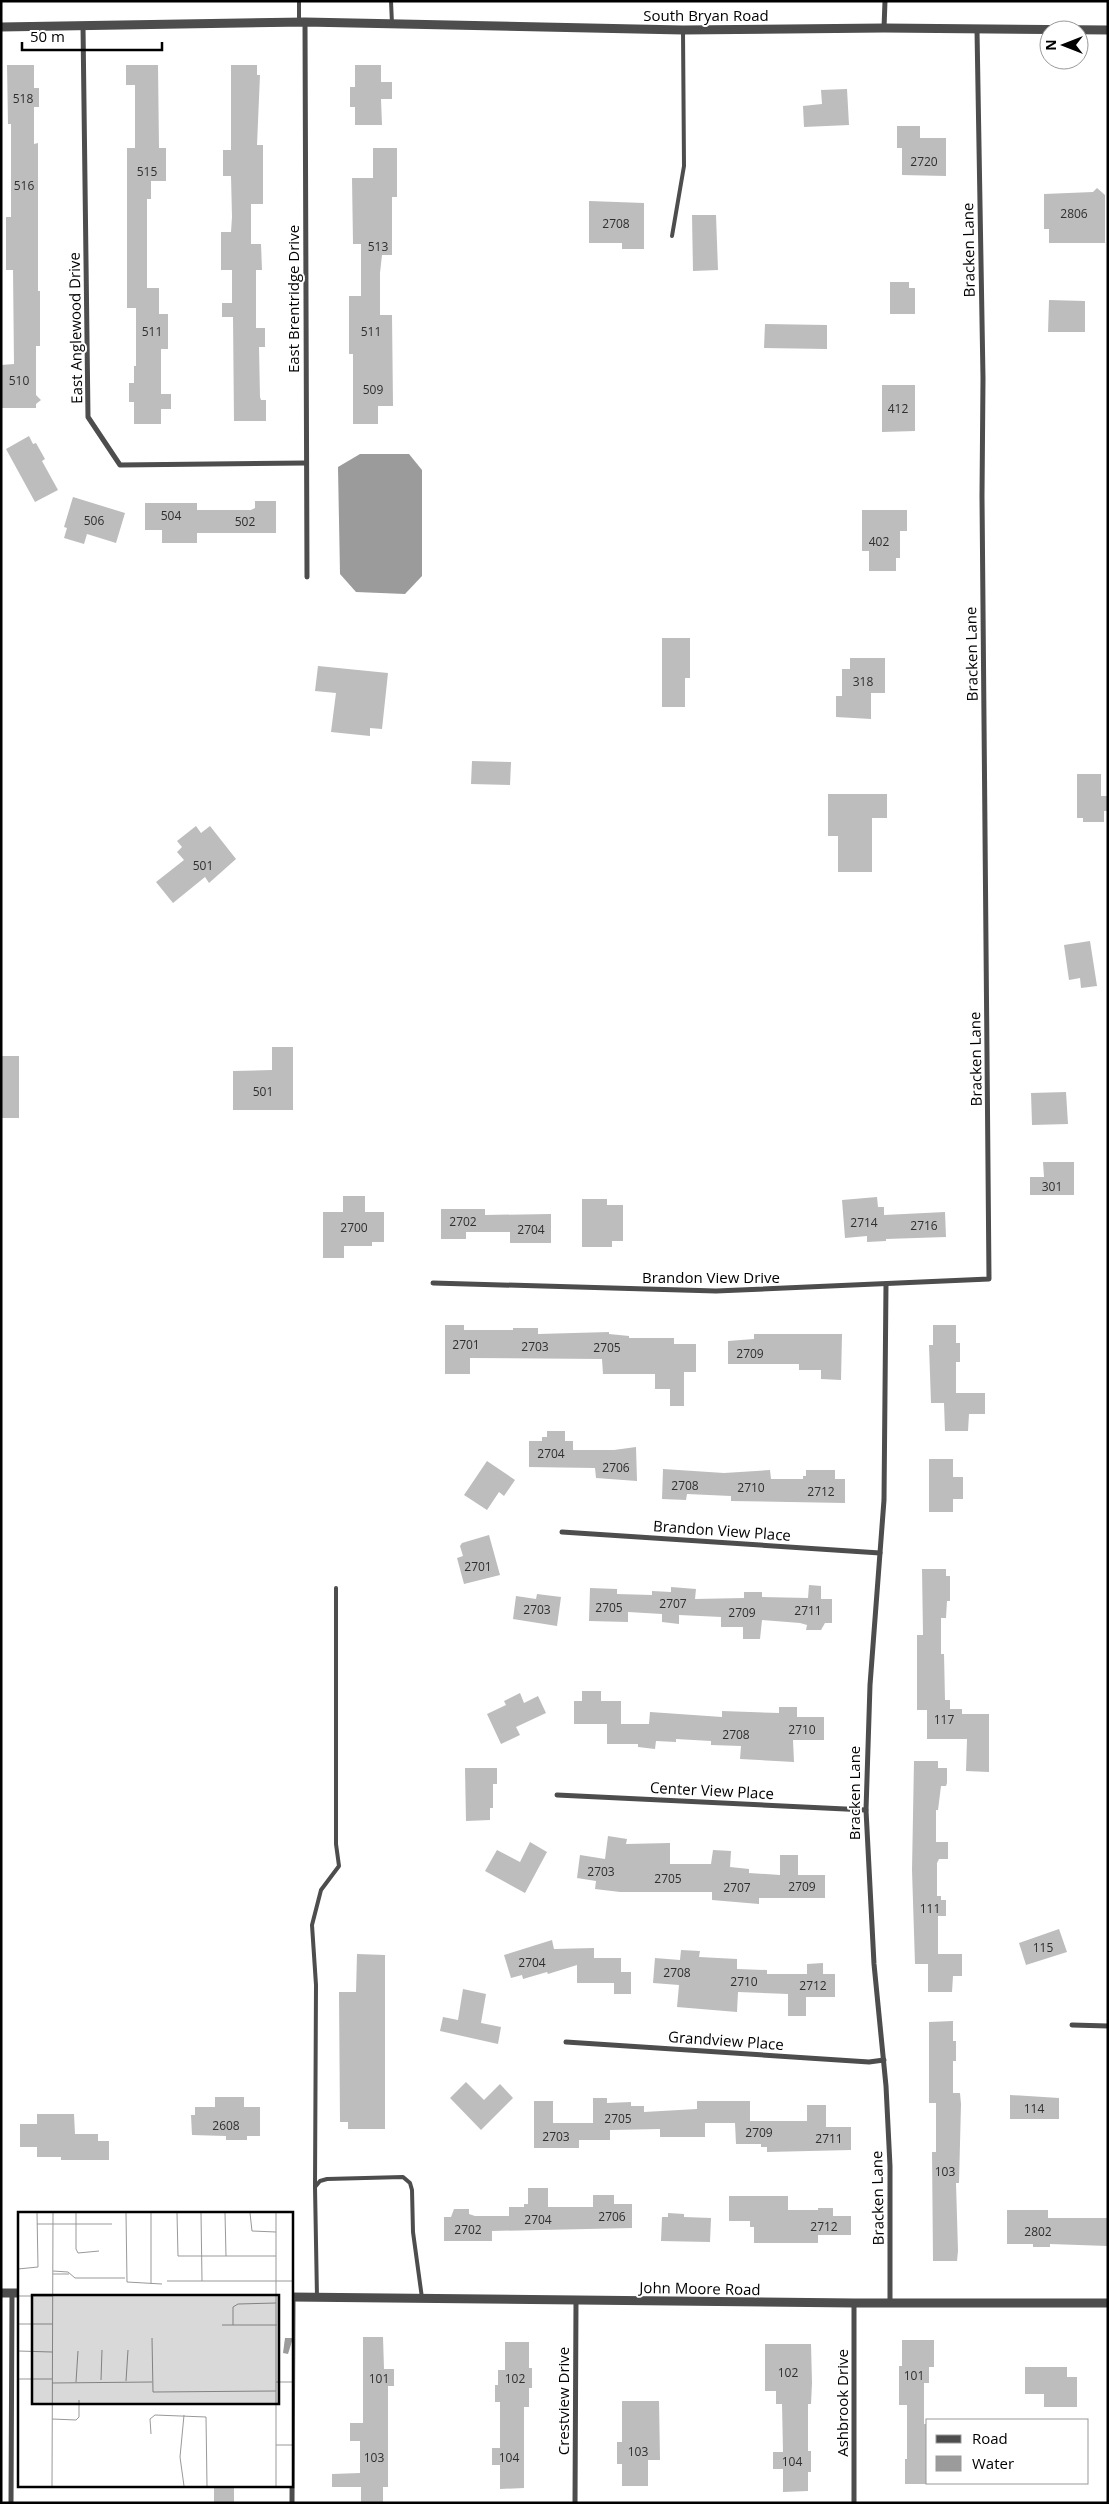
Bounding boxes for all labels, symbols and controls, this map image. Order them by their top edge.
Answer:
street label: South Bryan Road [643,5,769,25]
scale bar [22,20,162,52]
north arrow [1039,20,1089,70]
text: 50 m [30,26,65,46]
text: N [1041,39,1060,51]
house number: 518 [13,90,33,107]
house number: 2720 [910,153,938,170]
house number: 515 [137,163,157,180]
house number: 516 [14,177,34,194]
street label: Bracken Lane [957,203,979,297]
house number: 2806 [1060,205,1088,222]
house number: 2708 [602,215,630,232]
street label: East Brentridge Drive [283,225,303,373]
house number: 513 [368,238,388,255]
street label: East Anglewood Drive [64,252,86,404]
house number: 511 [142,323,162,340]
house number: 511 [361,323,381,340]
house number: 510 [9,372,29,389]
house number: 509 [363,381,383,398]
house number: 412 [888,400,908,417]
house number: 504 [161,507,181,524]
house number: 506 [84,512,104,529]
house number: 502 [235,513,255,530]
house number: 402 [869,533,889,550]
street label: Bracken Lane [960,607,982,701]
house number: 318 [853,673,873,690]
house number: 501 [193,857,213,874]
street label: Bracken Lane [964,1012,986,1106]
house number: 501 [253,1083,273,1100]
house number: 301 [1042,1178,1062,1195]
house number: 2702 [449,1213,477,1230]
house number: 2714 [850,1214,878,1231]
house number: 2716 [910,1217,938,1234]
house number: 2700 [340,1219,368,1236]
house number: 2704 [517,1221,545,1238]
street label: Brandon View Drive [642,1267,780,1287]
house number: 2701 [452,1336,480,1353]
house number: 2703 [521,1338,549,1355]
house number: 2705 [593,1339,621,1356]
house number: 2709 [736,1345,764,1362]
house number: 2704 [537,1445,565,1462]
house number: 2706 [602,1459,630,1476]
house number: 2708 [671,1477,699,1494]
house number: 2710 [737,1479,765,1496]
house number: 2712 [807,1483,835,1500]
street label: Brandon View Place [652,1515,792,1545]
house number: 2701 [464,1558,492,1575]
house number: 2707 [659,1595,687,1612]
house number: 2705 [595,1599,623,1616]
house number: 2703 [523,1601,551,1618]
house number: 2711 [794,1602,822,1619]
house number: 2709 [728,1604,756,1621]
house number: 117 [934,1711,954,1728]
house number: 2710 [788,1721,816,1738]
house number: 2708 [722,1726,750,1743]
street label: Bracken Lane [844,1746,864,1840]
street label: Center View Place [649,1777,775,1803]
house number: 2703 [587,1863,615,1880]
house number: 2705 [654,1870,682,1887]
house number: 2709 [788,1878,816,1895]
house number: 2707 [723,1879,751,1896]
house number: 111 [920,1900,940,1917]
house number: 115 [1033,1939,1053,1956]
house number: 2704 [518,1954,546,1971]
house number: 2708 [663,1964,691,1981]
house number: 2710 [730,1973,758,1990]
house number: 2712 [799,1977,827,1994]
street label: Grandview Place [668,2026,784,2054]
house number: 114 [1024,2100,1044,2117]
house number: 2705 [604,2110,632,2127]
house number: 2608 [212,2117,240,2134]
house number: 2709 [745,2124,773,2141]
house number: 2703 [542,2128,570,2145]
house number: 2711 [815,2130,843,2147]
street label: Bracken Lane [866,2151,888,2245]
house number: 103 [935,2163,955,2180]
house number: 2706 [598,2208,626,2225]
house number: 2704 [524,2211,552,2228]
inset map [18,2212,292,2486]
house number: 2712 [810,2218,838,2235]
house number: 2702 [454,2221,482,2238]
house number: 2802 [1024,2223,1052,2240]
street label: John Moore Road [637,2277,761,2299]
street label: Crestview Drive [553,2347,573,2455]
street label: Ashbrook Drive [832,2349,852,2457]
house number: 102 [778,2364,798,2381]
house number: 101 [904,2367,924,2384]
house number: 101 [369,2370,389,2387]
house number: 102 [505,2370,525,2387]
legend [926,2419,1089,2484]
text: Road [972,2428,1008,2448]
house number: 103 [628,2443,648,2460]
house number: 103 [364,2449,384,2466]
house number: 104 [499,2449,519,2466]
house number: 104 [782,2453,802,2470]
text: Water [972,2453,1014,2473]

